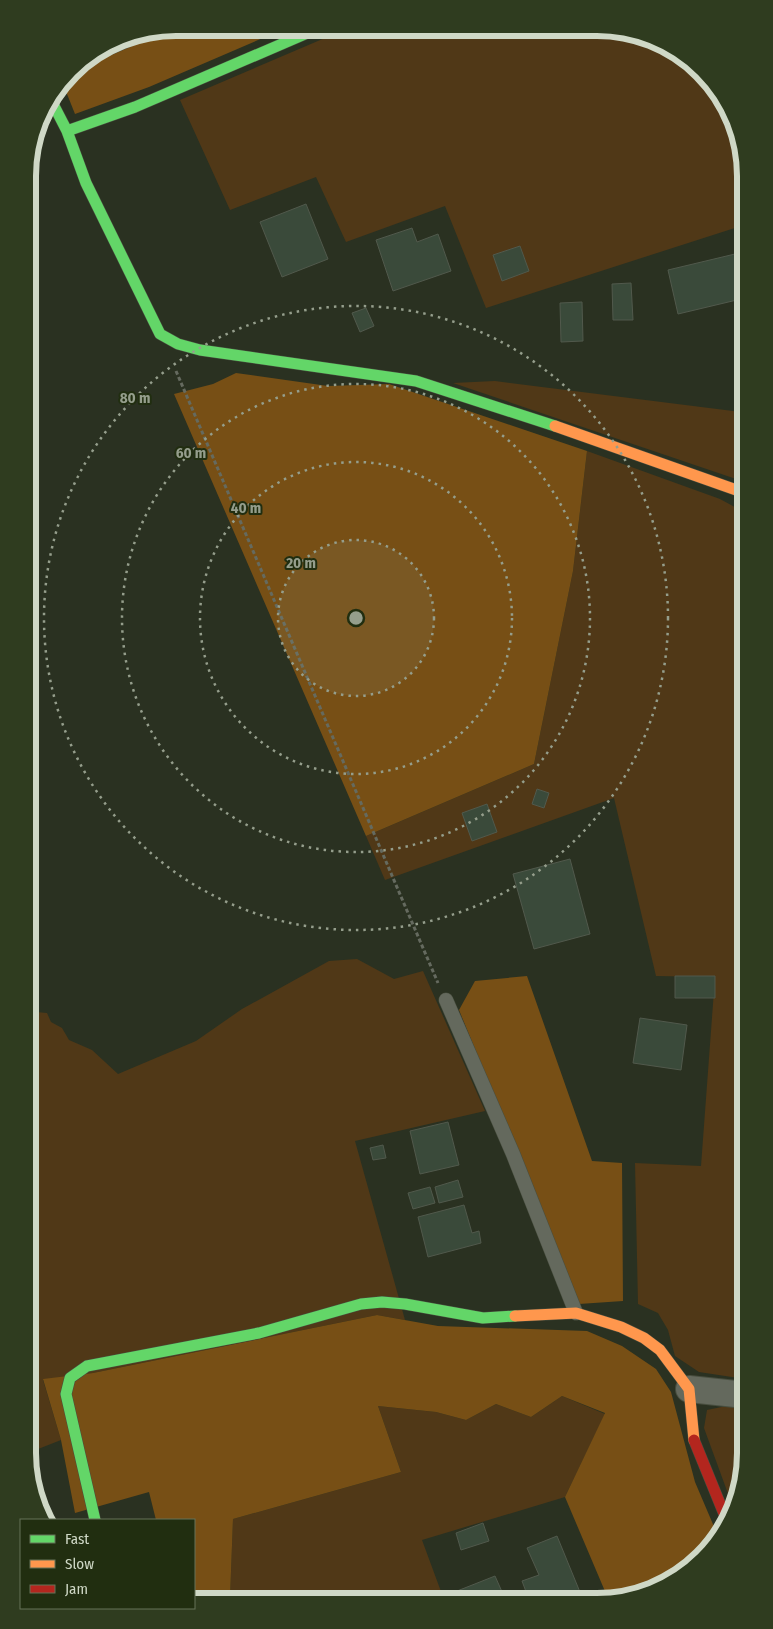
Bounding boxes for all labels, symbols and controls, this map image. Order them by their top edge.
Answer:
text: 80 m [120,389,150,407]
text: 60 m [176,444,206,462]
text: 40 m [231,499,261,517]
text: 20 m [285,554,316,572]
centre of rings [347,609,365,627]
legend [20,1519,195,1609]
text: Fast [65,1530,89,1548]
text: Slow [65,1555,94,1573]
text: Jam [65,1580,88,1598]

